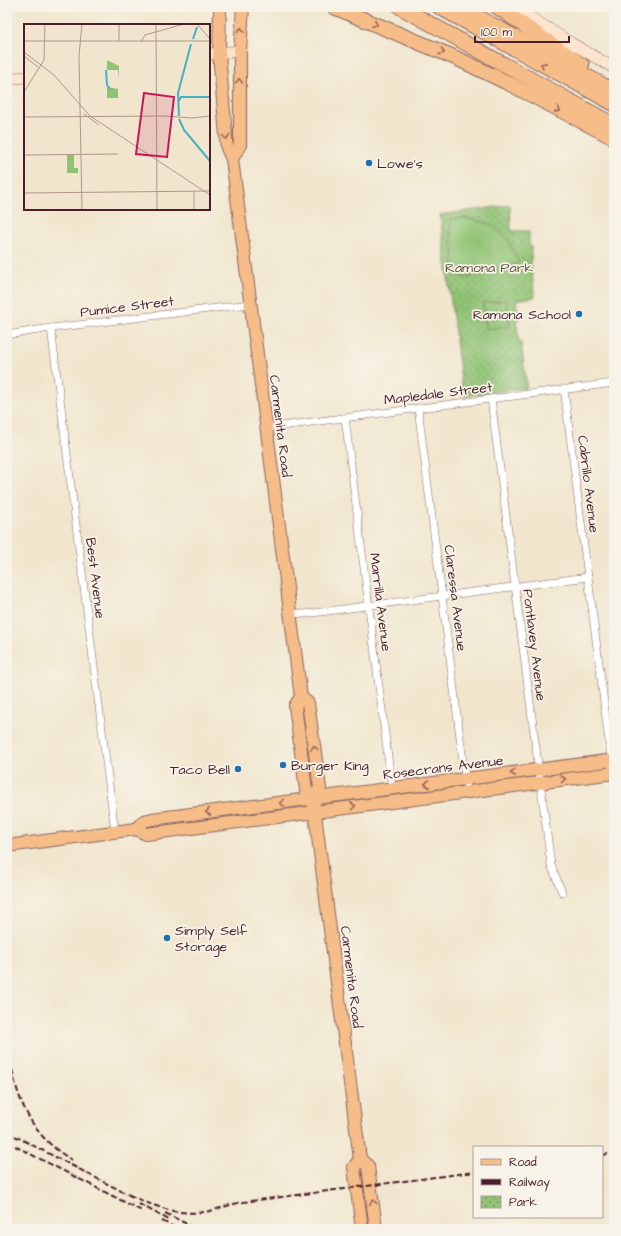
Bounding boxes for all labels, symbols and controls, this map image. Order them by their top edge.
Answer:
scale bar [475,18,569,44]
one-way arrow [372,20,379,28]
inset map [24,24,210,210]
text: 100 m [481,24,512,41]
one-way arrow [237,27,246,33]
one-way arrow [437,47,445,55]
one-way arrow [540,62,547,69]
one-way arrow [235,78,243,84]
one-way arrow [554,105,561,112]
one-way arrow [222,134,231,140]
place label: Lowe's [377,154,423,174]
marker: Lowe's [364,158,374,168]
park label: Ramona Park [445,258,533,278]
street label: Pumice Street [79,291,175,323]
place label: Ramona School [473,305,571,325]
marker: Ramona School [574,309,584,319]
street label: Carmenita Road [264,374,296,478]
street label: Mapledale Street [383,377,494,411]
street label: Cabrillo Avenue [572,434,604,534]
street label: Best Avenue [80,537,110,620]
street label: Claressa Avenue [439,544,471,653]
street label: Marrilla Avenue [364,552,396,653]
street label: Pontlavey Avenue [517,588,551,703]
one-way arrow [310,745,319,751]
street label: Rosecrans Avenue [382,751,505,785]
place label: Burger King [291,756,369,776]
place label: Taco Bell [170,760,230,780]
marker: Burger King [278,760,288,770]
marker: Taco Bell [233,764,243,774]
one-way arrow [510,768,516,777]
one-way arrow [560,775,566,784]
one-way arrow [424,779,430,788]
one-way arrow [278,798,285,807]
one-way arrow [350,802,356,811]
one-way arrow [205,807,211,816]
place label: Simply Self Storage [175,921,248,957]
street label: Carmenita Road [335,925,367,1029]
marker: Simply Self Storage [162,933,172,943]
legend [473,1146,603,1218]
text: Road [509,1154,537,1171]
text: Railway [509,1174,550,1192]
text: Park [509,1194,537,1211]
one-way arrow [369,1199,378,1205]

